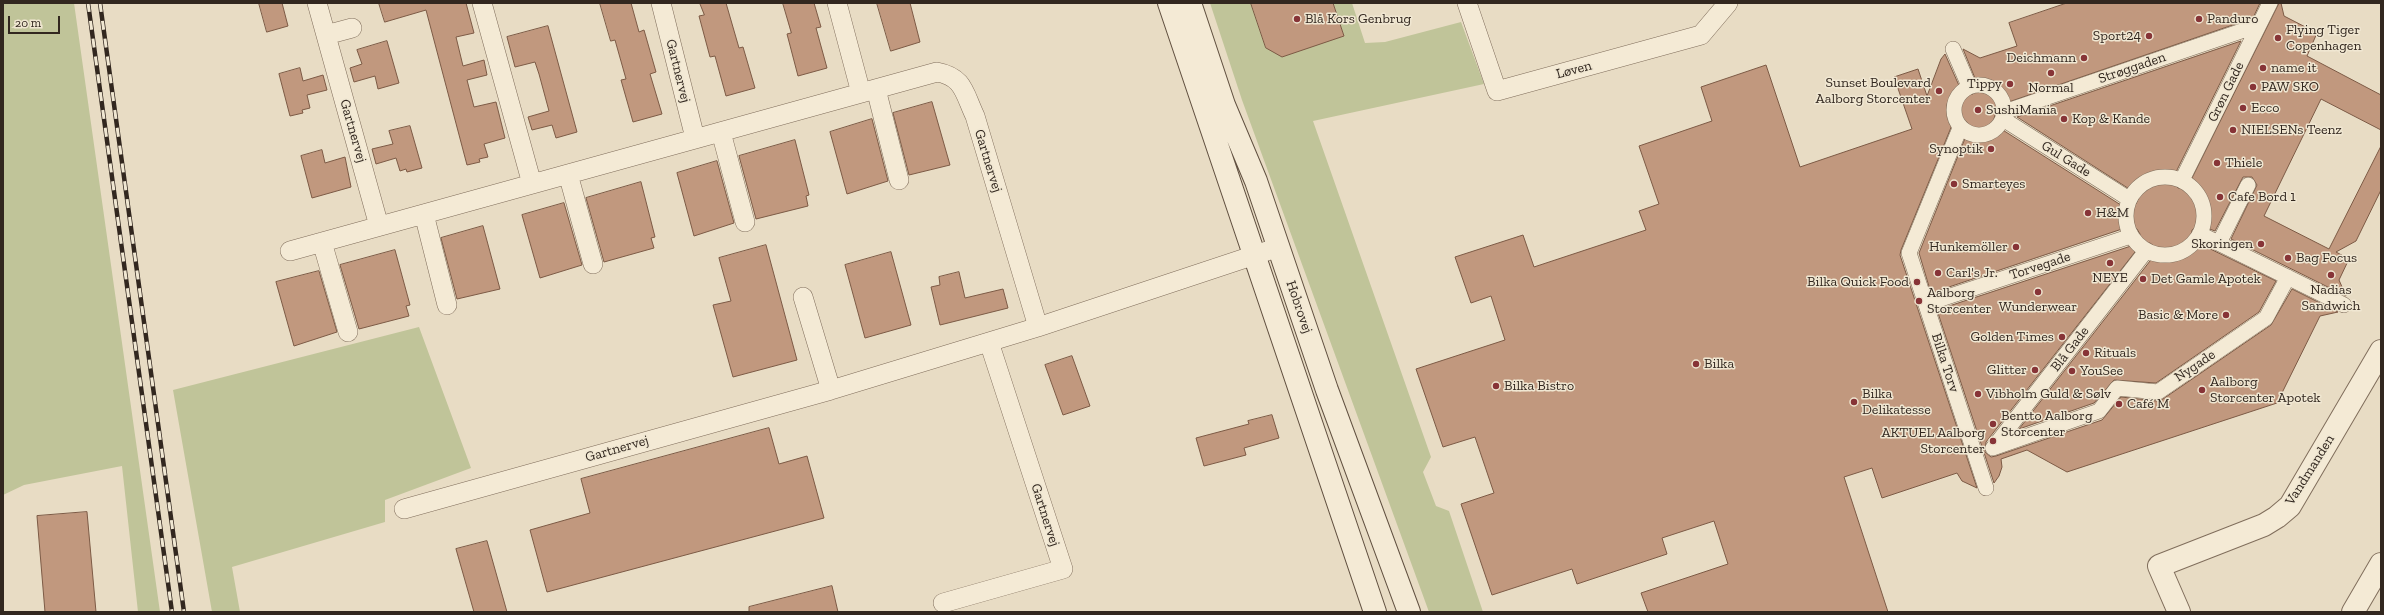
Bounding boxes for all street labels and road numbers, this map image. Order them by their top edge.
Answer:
street label: Gartnervej [662,37,694,105]
street label: Strøggaden [2096,49,2168,87]
street label: Løven [1554,57,1594,83]
street label: Grøn Gade [2204,59,2248,125]
street label: Gartnervej [336,97,370,165]
street label: Gartnervej [970,127,1006,195]
street label: Gul Gade [2038,137,2094,181]
street label: Torvegade [2007,248,2073,284]
street label: Hobrovej [1282,278,1316,336]
street label: Blå Gade [2047,323,2093,375]
street label: Bilka Torv [1928,331,1962,395]
street label: Nygade [2171,346,2219,386]
street label: Gartnervej [583,432,651,466]
street label: Vandmanden [2282,432,2338,508]
street label: Gartnervej [1027,482,1063,548]

